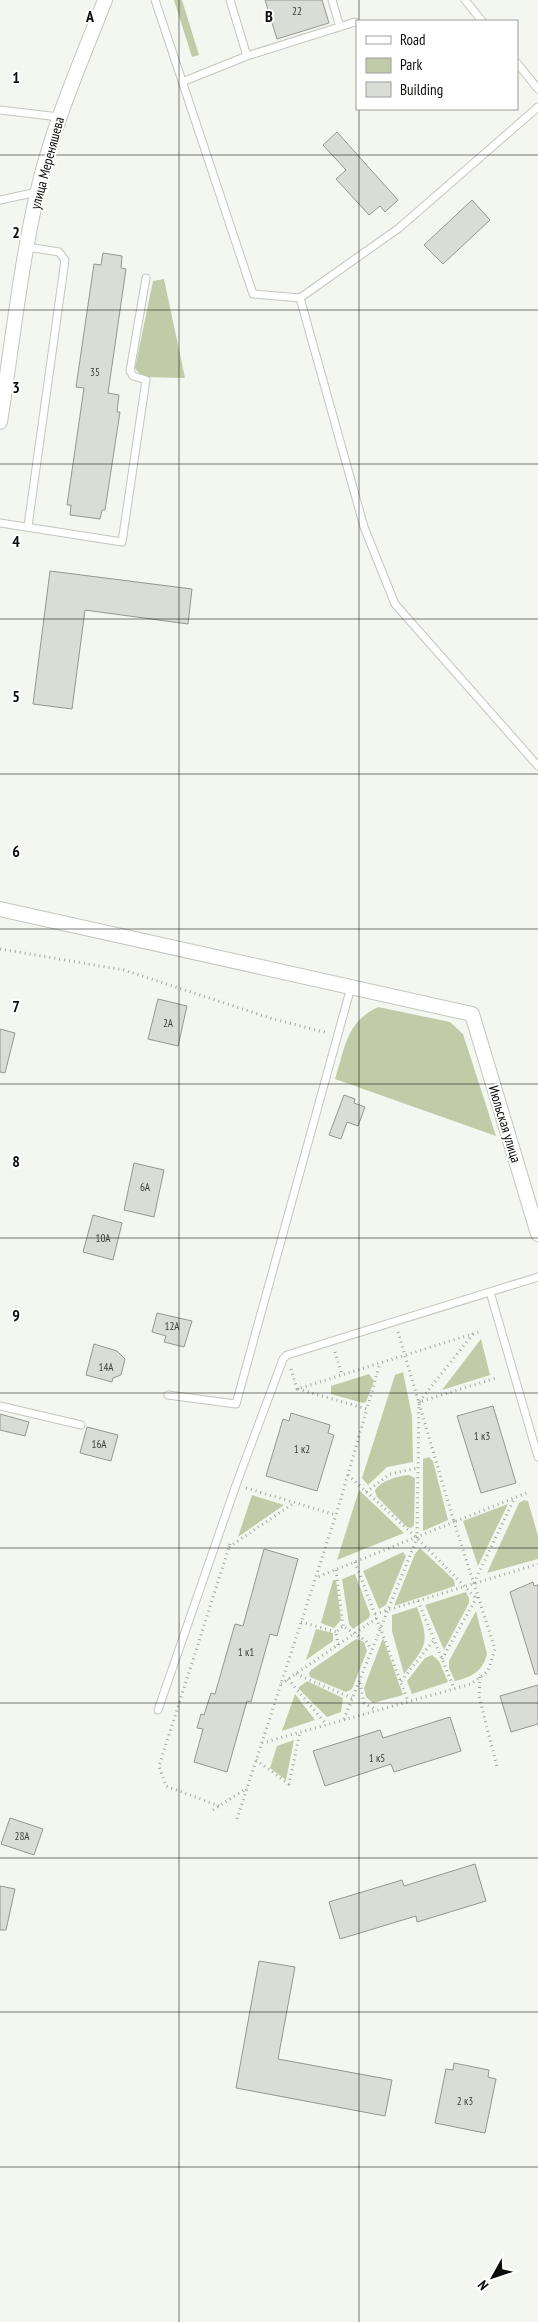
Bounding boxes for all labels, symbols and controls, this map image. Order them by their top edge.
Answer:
house number: 22 [292,4,302,18]
text: A [85,6,95,26]
text: B [265,6,273,26]
legend [356,20,518,110]
text: Road [400,30,426,49]
text: Park [400,55,422,74]
text: 1 [12,67,20,87]
text: Building [400,80,443,99]
street label: улица Мереняшева [26,115,68,211]
text: 2 [12,222,20,242]
house number: 35 [90,365,100,379]
text: 3 [12,377,20,397]
text: 4 [12,531,20,551]
text: 5 [12,686,20,706]
text: 6 [12,841,20,861]
text: 7 [12,996,20,1016]
house number: 2А [163,1016,174,1030]
street label: Июльская улица [485,1083,525,1165]
text: 8 [12,1151,20,1171]
house number: 6А [140,1180,151,1194]
house number: 10А [95,1231,111,1245]
text: 9 [12,1305,20,1325]
house number: 12А [164,1319,180,1333]
house number: 14А [98,1360,114,1374]
house number: 1 к3 [474,1429,490,1443]
house number: 16А [91,1437,107,1451]
house number: 1 к2 [294,1442,310,1456]
house number: 1 к1 [238,1645,254,1659]
house number: 1 к5 [369,1751,385,1765]
house number: 28А [14,1829,30,1843]
house number: 2 к3 [457,2094,473,2108]
north arrow [468,2252,518,2302]
text: N [474,2277,492,2294]

